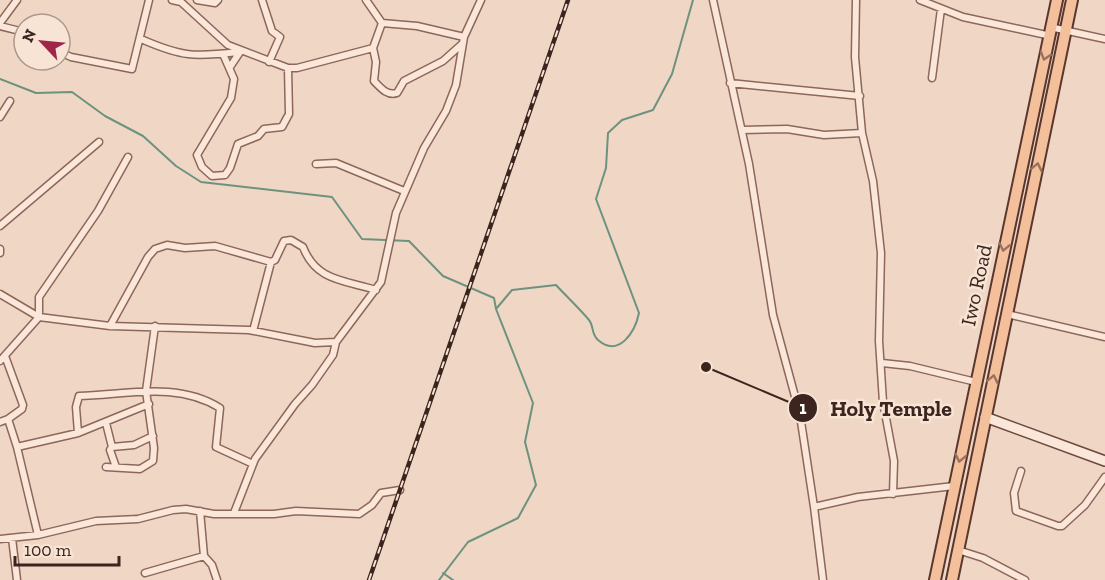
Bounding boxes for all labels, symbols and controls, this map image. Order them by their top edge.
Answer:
north arrow [12,12,72,72]
text: N [18,26,40,45]
one-way arrow [1040,50,1052,61]
one-way arrow [1030,162,1043,172]
street label: Iwo Road [955,242,997,328]
one-way arrow [998,242,1011,252]
one-way arrow [986,374,999,384]
callout: Holy Temple [788,388,964,428]
text: Holy Temple [830,395,952,422]
text: 1 [799,397,807,419]
one-way arrow [954,453,967,463]
scale bar [15,529,118,567]
text: 100 m [24,539,72,561]

